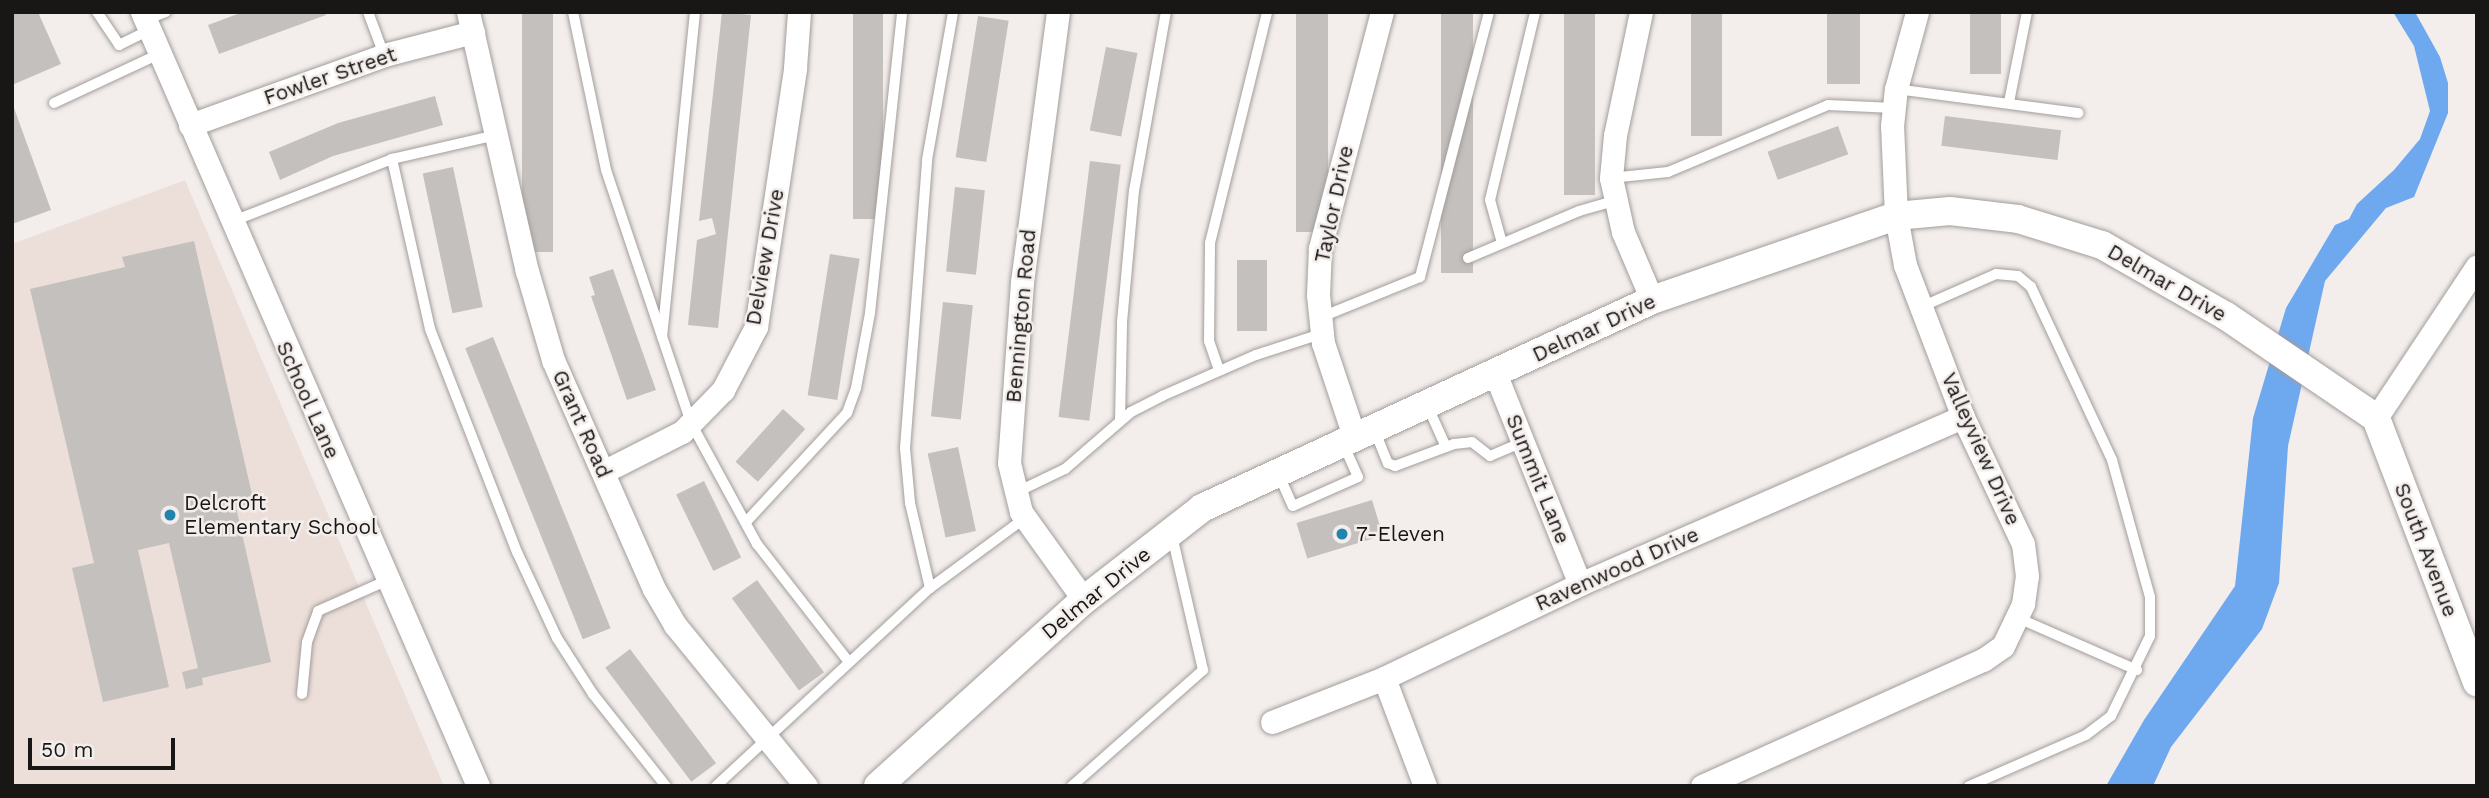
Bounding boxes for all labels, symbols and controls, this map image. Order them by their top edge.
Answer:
street label: Fowler Street [260,41,400,111]
street label: Taylor Drive [1309,143,1359,265]
street label: Delview Drive [741,187,789,327]
street label: Bennington Road [1001,228,1041,404]
street label: Delmar Drive [2103,239,2231,327]
street label: Delmar Drive [1528,288,1660,368]
street label: School Lane [271,337,345,463]
street label: Grant Road [547,366,617,482]
street label: Valleyview Drive [1936,369,2026,529]
street label: Summit Lane [1501,411,1575,547]
street label: South Avenue [2389,479,2463,621]
place label: Delcroft Elementary School [184,490,378,540]
marker: Delcroft Elementary School [162,507,178,523]
place label: 7-Eleven [1356,521,1445,547]
street label: Ravenwood Drive [1531,522,1703,616]
marker: 7-Eleven [1334,526,1350,542]
street label: Delmar Drive [1036,541,1156,645]
scale bar [32,724,178,768]
text: 50 m [41,737,93,762]

